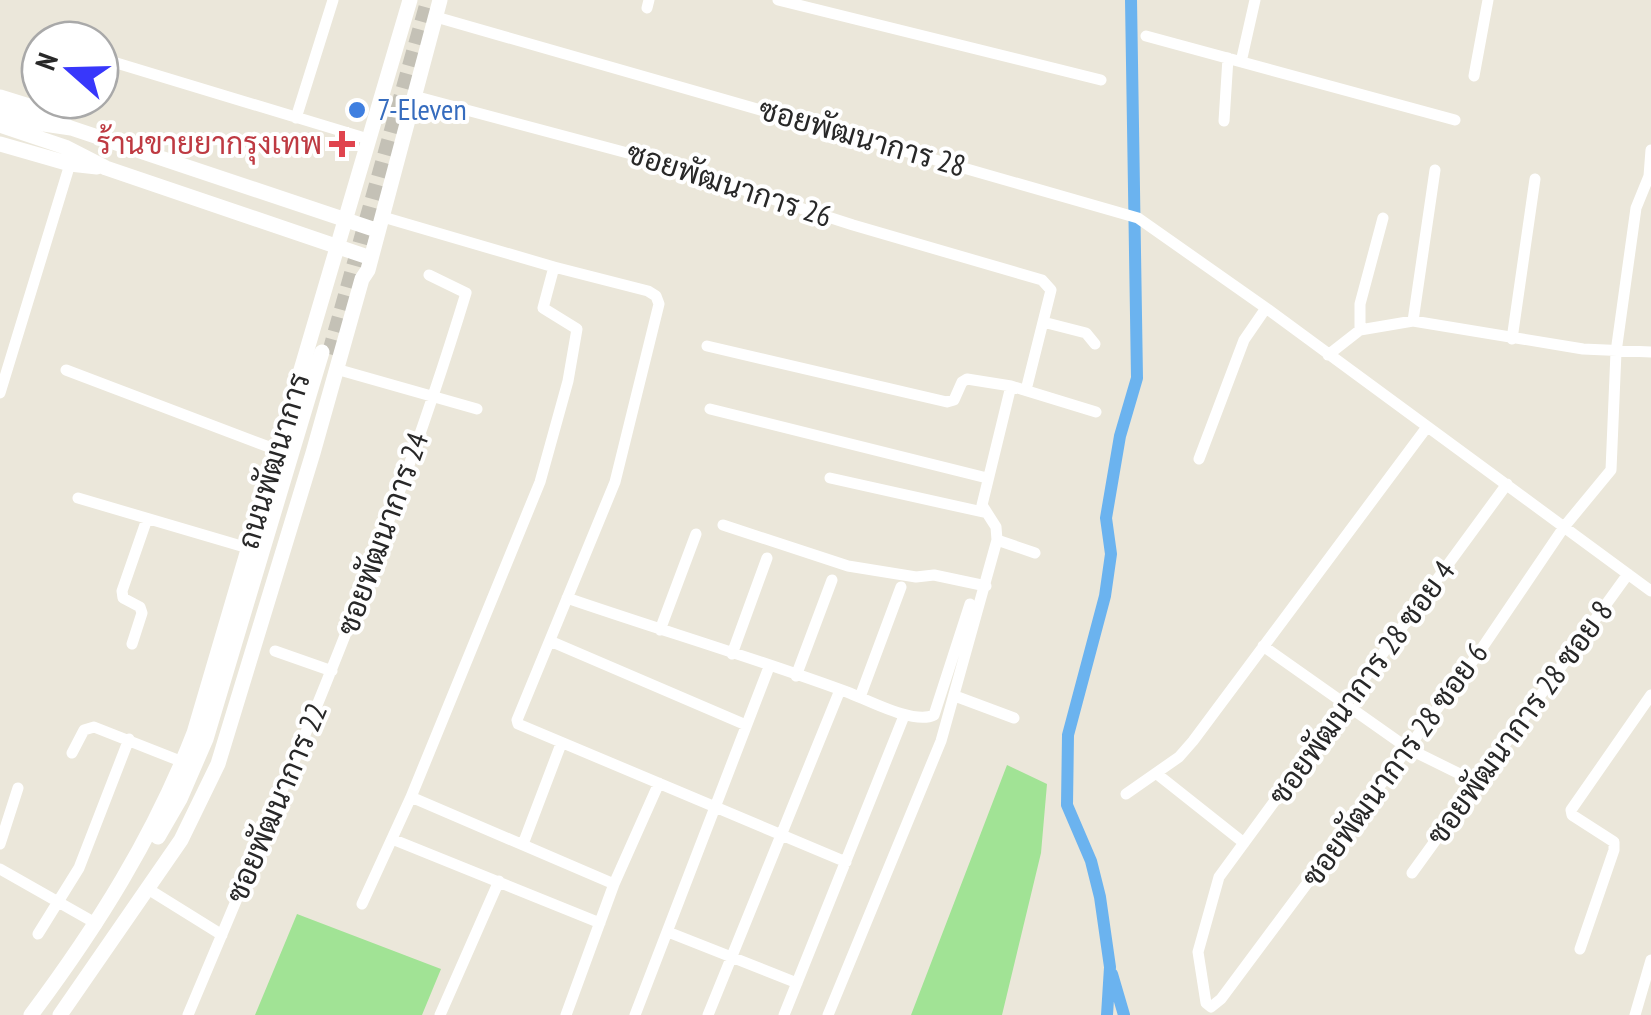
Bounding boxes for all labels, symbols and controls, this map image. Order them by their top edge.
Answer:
north arrow [20,20,120,120]
text: N [26,48,66,75]
street label: ซอยพัฒนาการ 28 [755,88,970,185]
place label: 7-Eleven [377,89,467,128]
marker: 7-Eleven [346,99,368,121]
place label: ร้านขายยากรุงเทพ [97,123,322,165]
street label: ซอยพัฒนาการ 26 [622,132,837,235]
marker: ร้านขายยากรุงเทพ [331,133,353,155]
street label: ถนนพัฒนาการ [227,368,318,553]
street label: ซอยพัฒนาการ 24 [327,427,436,640]
street label: ซอยพัฒนาการ 28 ซอย 4 [1259,552,1463,812]
street label: ซอยพัฒนาการ 28 ซอย 8 [1417,592,1621,852]
street label: ซอยพัฒนาการ 28 ซอย 6 [1292,634,1496,894]
street label: ซอยพัฒนาการ 22 [216,697,335,908]

